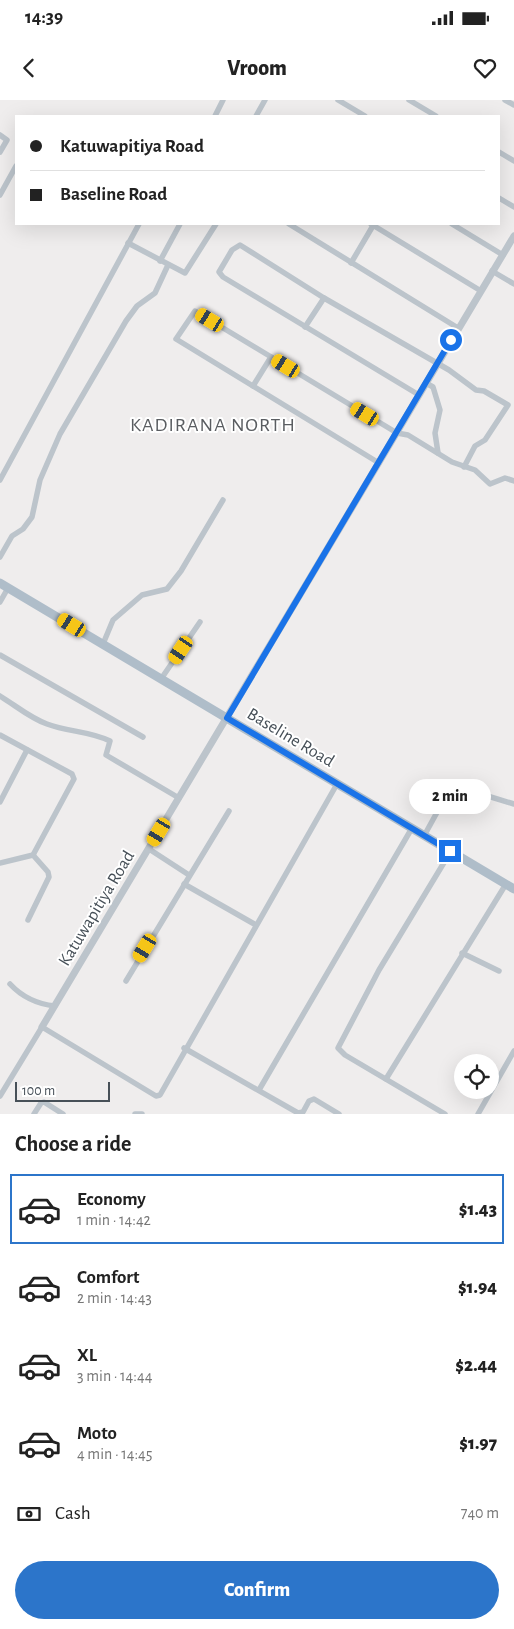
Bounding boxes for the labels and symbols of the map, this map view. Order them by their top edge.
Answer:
car [193,306,226,334]
route start [440,329,462,351]
car [269,352,302,380]
car [348,400,381,428]
district label: KADIRANA NORTH [130,415,296,435]
car [55,611,88,639]
car [166,633,195,667]
street label: Baseline Road [244,705,337,771]
callout: 2 min [409,778,491,814]
car [144,815,173,849]
route end [439,840,461,862]
street label: Katuwapitiya Road [55,848,138,969]
car [130,931,159,965]
scale bar [15,1079,110,1102]

